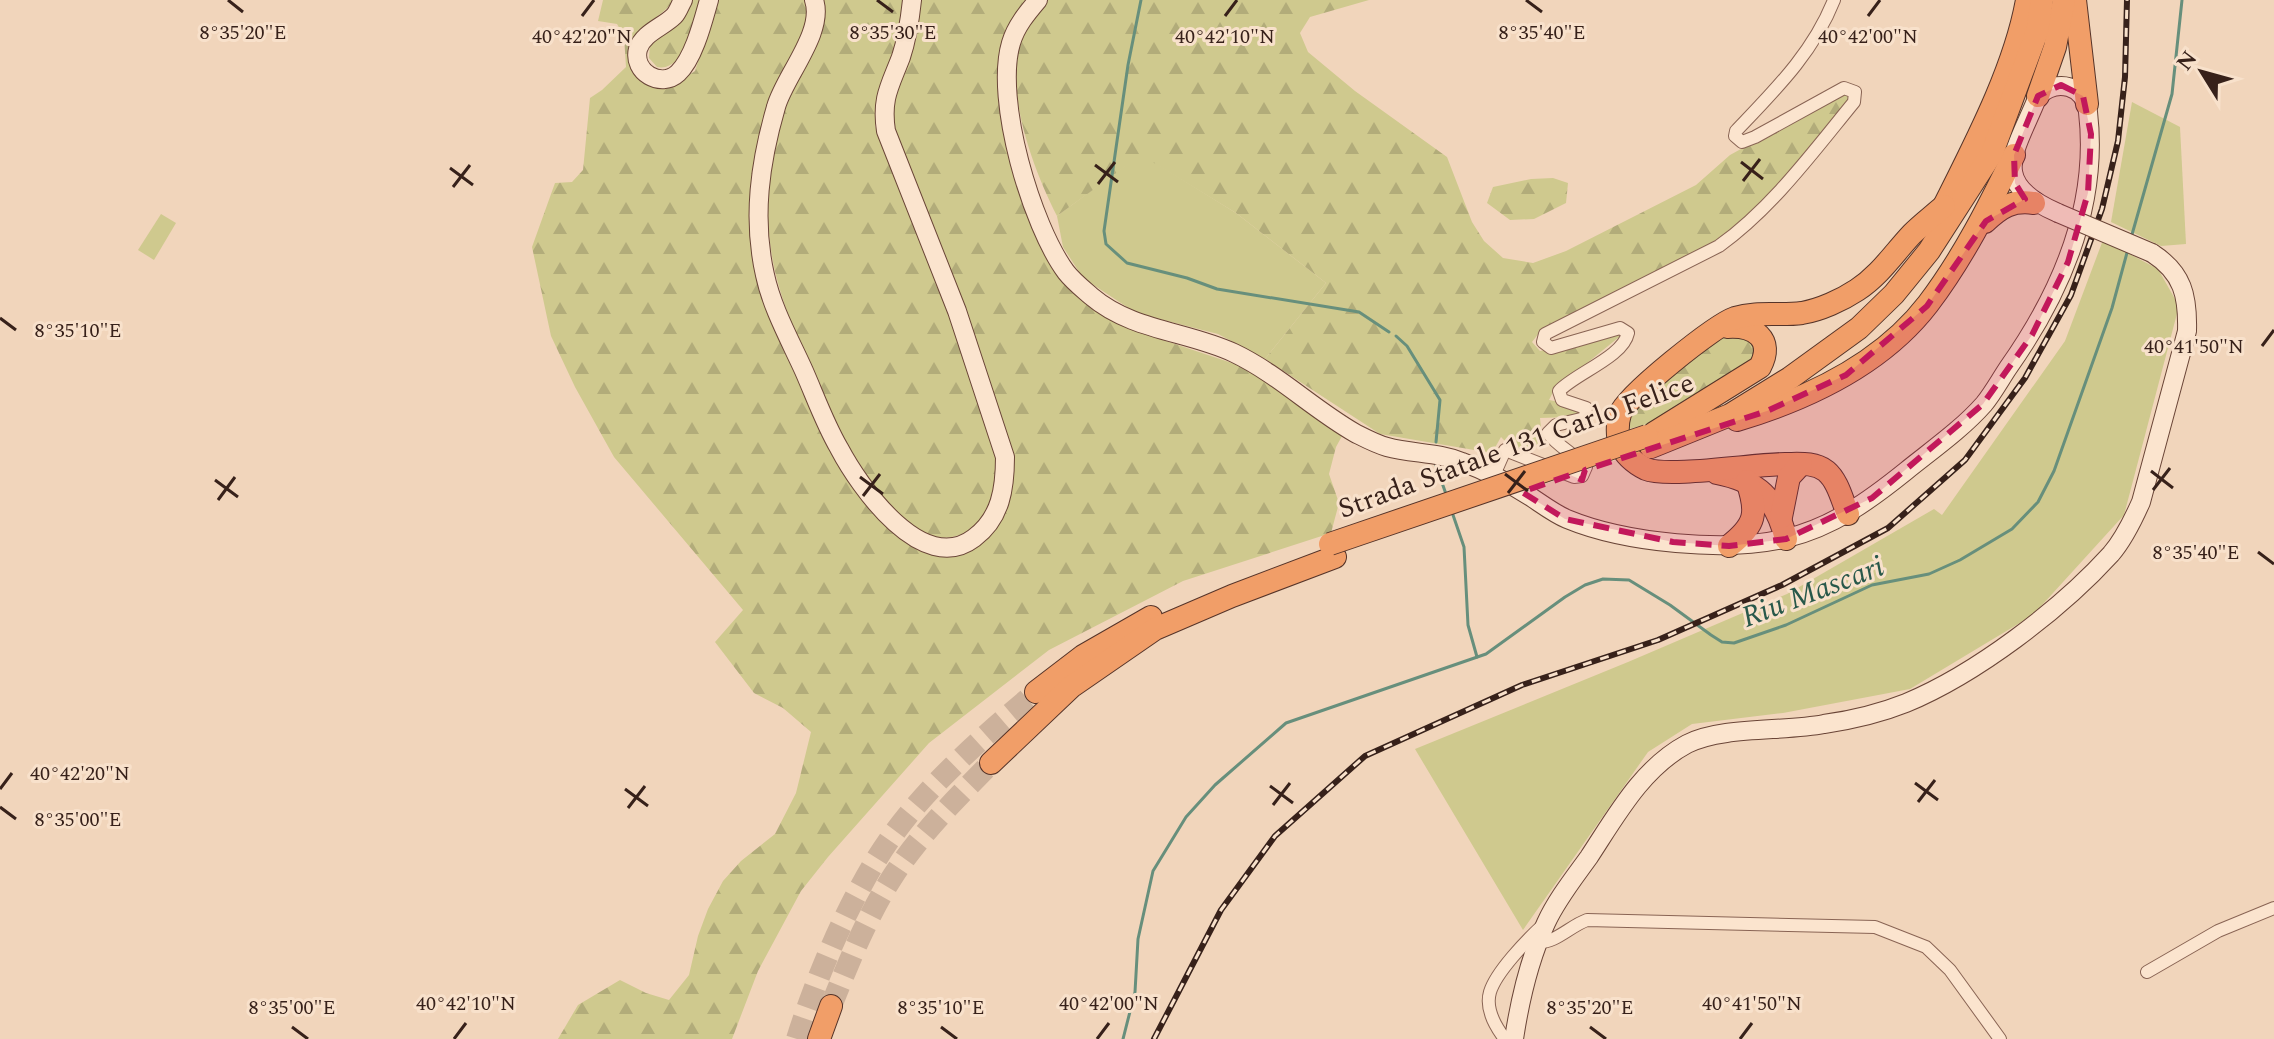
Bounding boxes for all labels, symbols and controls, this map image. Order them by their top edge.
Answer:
text: 8°35'20"E [199,18,287,48]
text: 8°35'30"E [849,18,937,48]
text: 8°35'40"E [1498,18,1586,48]
text: 40°42'20"N [532,22,632,52]
text: 40°42'10"N [1175,22,1275,52]
text: 40°42'00"N [1818,22,1918,52]
north arrow [2162,32,2242,112]
text: N [2169,44,2206,78]
text: 8°35'10"E [34,316,122,346]
text: 40°41'50"N [2144,332,2244,362]
street label: Strada Statale 131 Carlo Felice [1332,361,1700,531]
text: 8°35'40"E [2152,538,2240,568]
water label: Riu Mascari [1735,544,1891,640]
text: 40°42'20"N [30,759,130,789]
text: 8°35'00"E [34,805,122,835]
text: 40°42'10"N [416,989,516,1019]
text: 40°42'00"N [1059,989,1159,1019]
text: 40°41'50"N [1702,989,1802,1019]
text: 8°35'00"E [248,993,336,1023]
text: 8°35'10"E [897,993,985,1023]
text: 8°35'20"E [1546,993,1634,1023]

